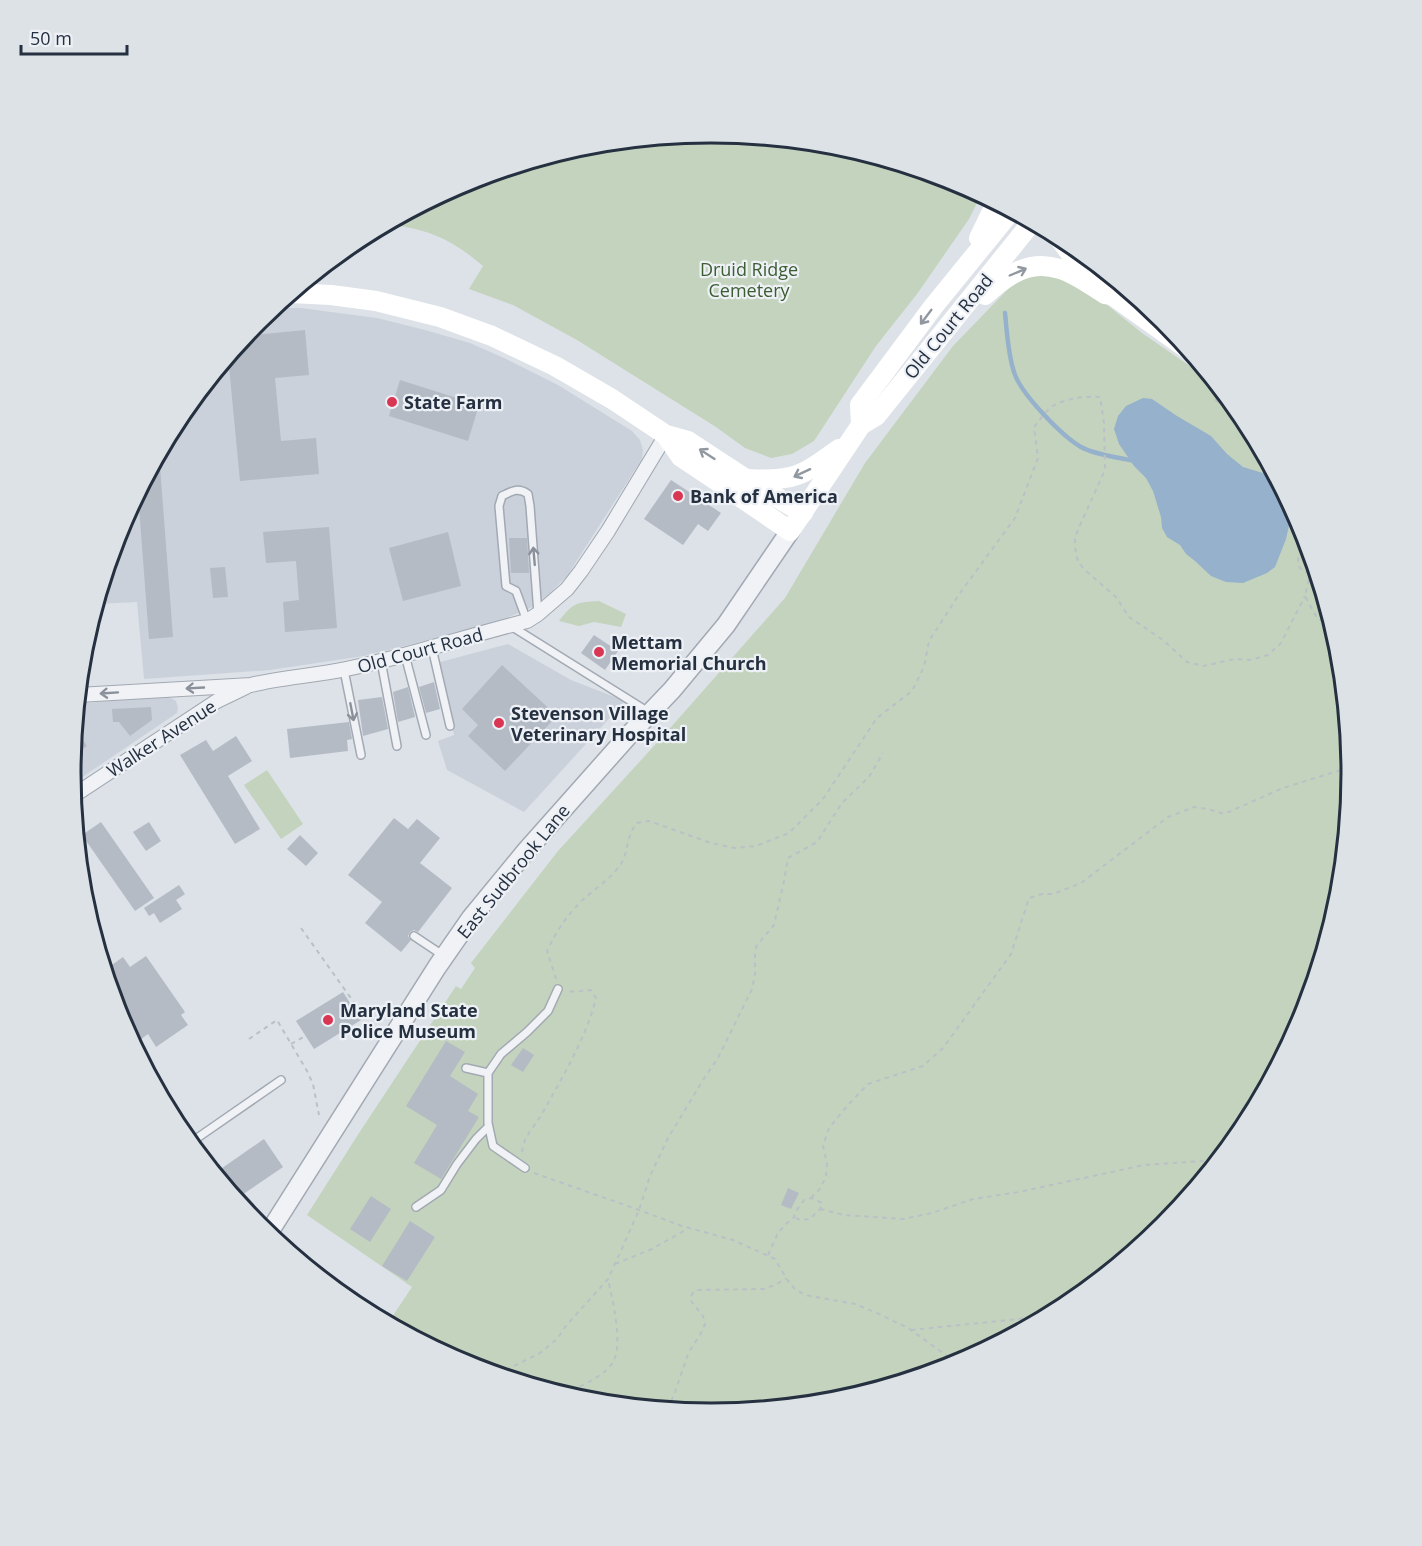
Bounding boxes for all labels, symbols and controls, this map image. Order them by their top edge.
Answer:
scale bar [21,18,128,56]
text: 50 m [30,26,72,50]
park label: Druid Ridge Cemetery [700,257,798,302]
one-way arrow [1008,266,1027,277]
street label: Old Court Road [898,268,998,384]
one-way arrow [919,309,932,325]
place label: State Farm [404,390,502,414]
marker: State Farm [385,395,399,409]
one-way arrow [699,447,716,460]
one-way arrow [794,468,812,479]
place label: Bank of America [690,484,838,508]
marker: Bank of America [671,489,685,503]
one-way arrow [528,547,539,566]
street label: Old Court Road [355,622,485,678]
place label: Mettam Memorial Church [611,630,767,675]
marker: Mettam Memorial Church [592,645,606,659]
one-way arrow [186,682,206,693]
one-way arrow [100,688,120,699]
street label: Walker Avenue [102,694,220,782]
place label: Stevenson Village Veterinary Hospital [511,701,686,746]
one-way arrow [347,702,358,722]
marker: Stevenson Village Veterinary Hospital [492,716,506,730]
street label: East Sudbrook Lane [451,799,575,943]
place label: Maryland State Police Museum [340,998,478,1043]
marker: Maryland State Police Museum [321,1013,335,1027]

